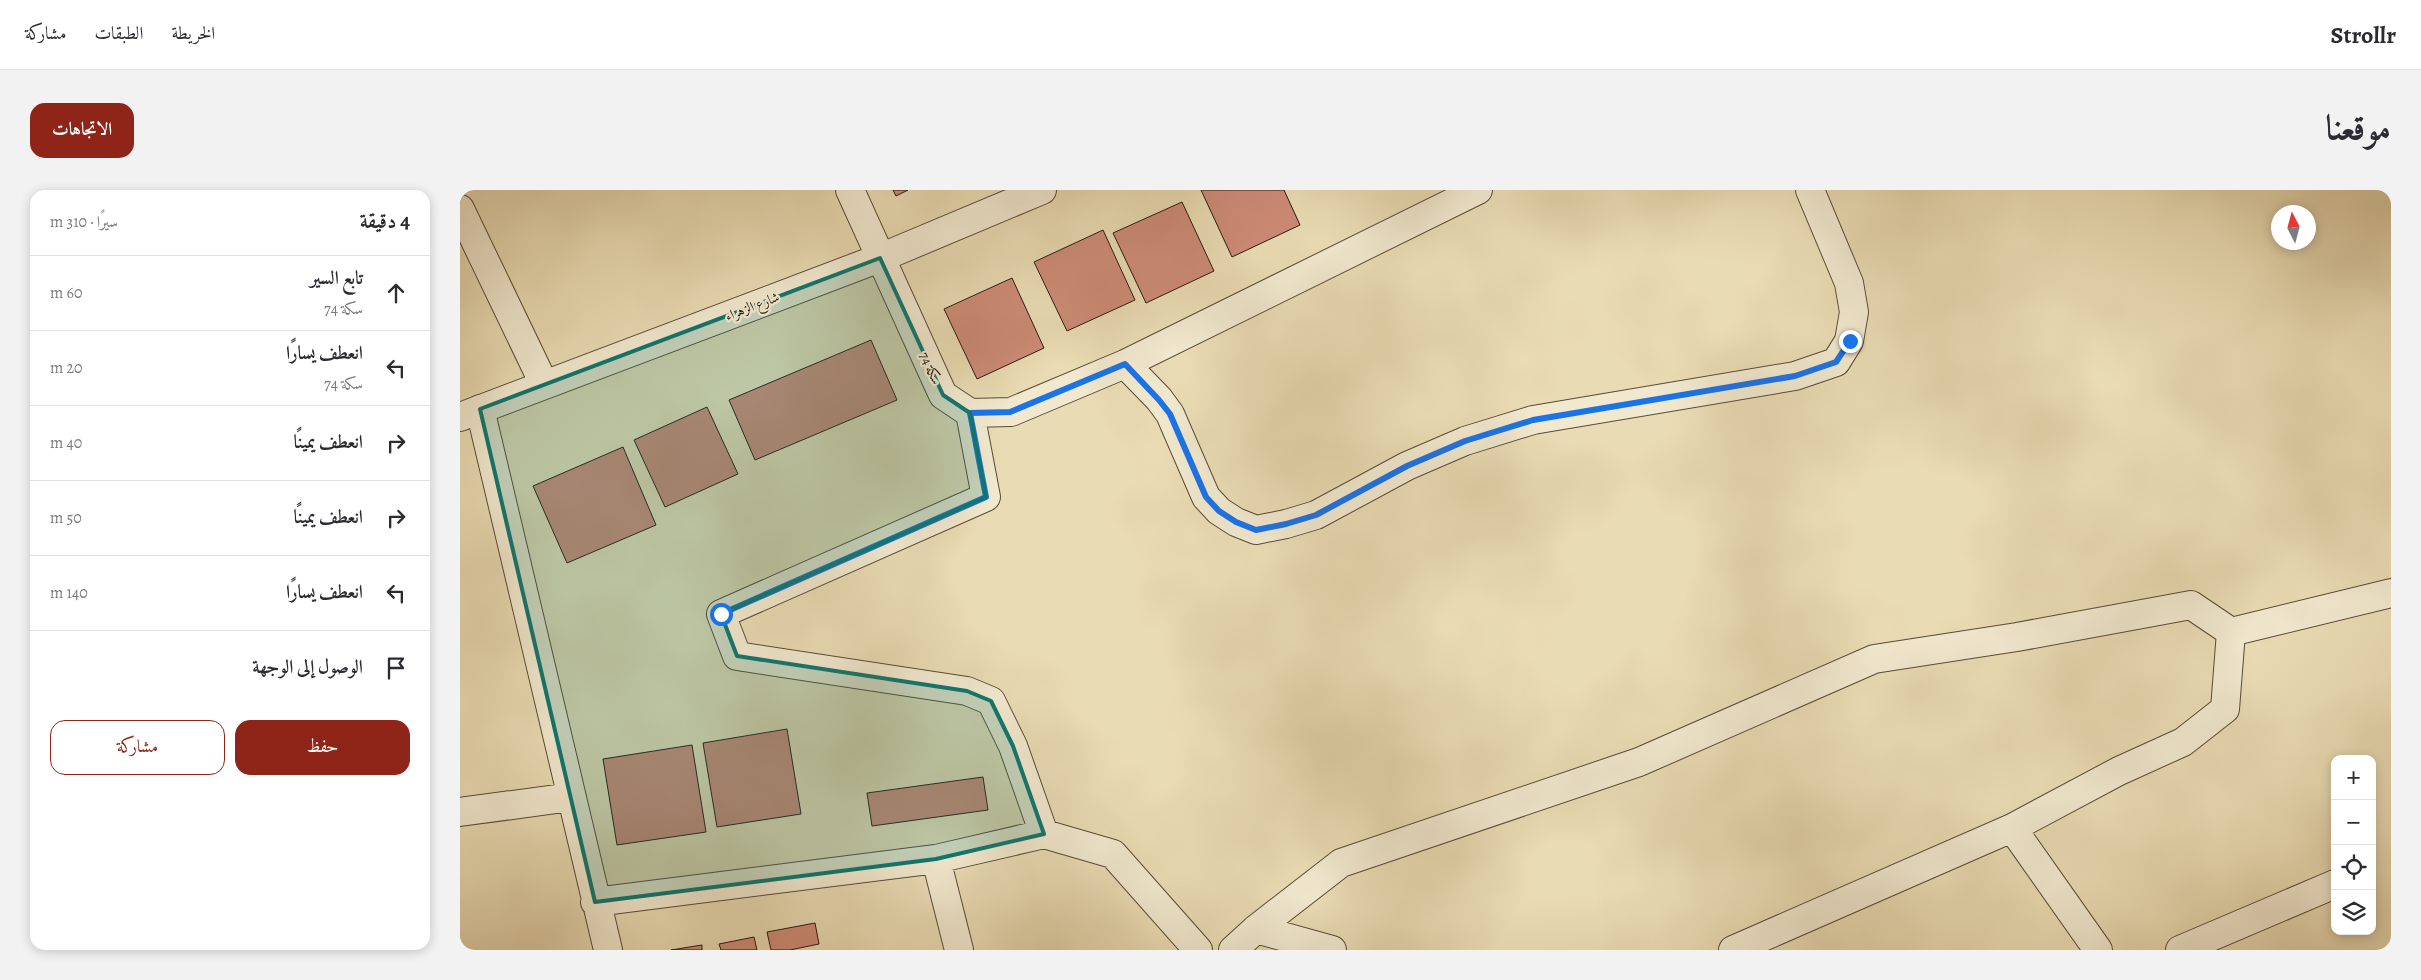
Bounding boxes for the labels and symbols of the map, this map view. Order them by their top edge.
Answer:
north arrow [2271,205,2316,250]
street label: شارع الزهراء [722,287,783,327]
route end [1839,330,1862,353]
street label: سكة 74 [915,349,946,388]
route start [710,603,733,626]

